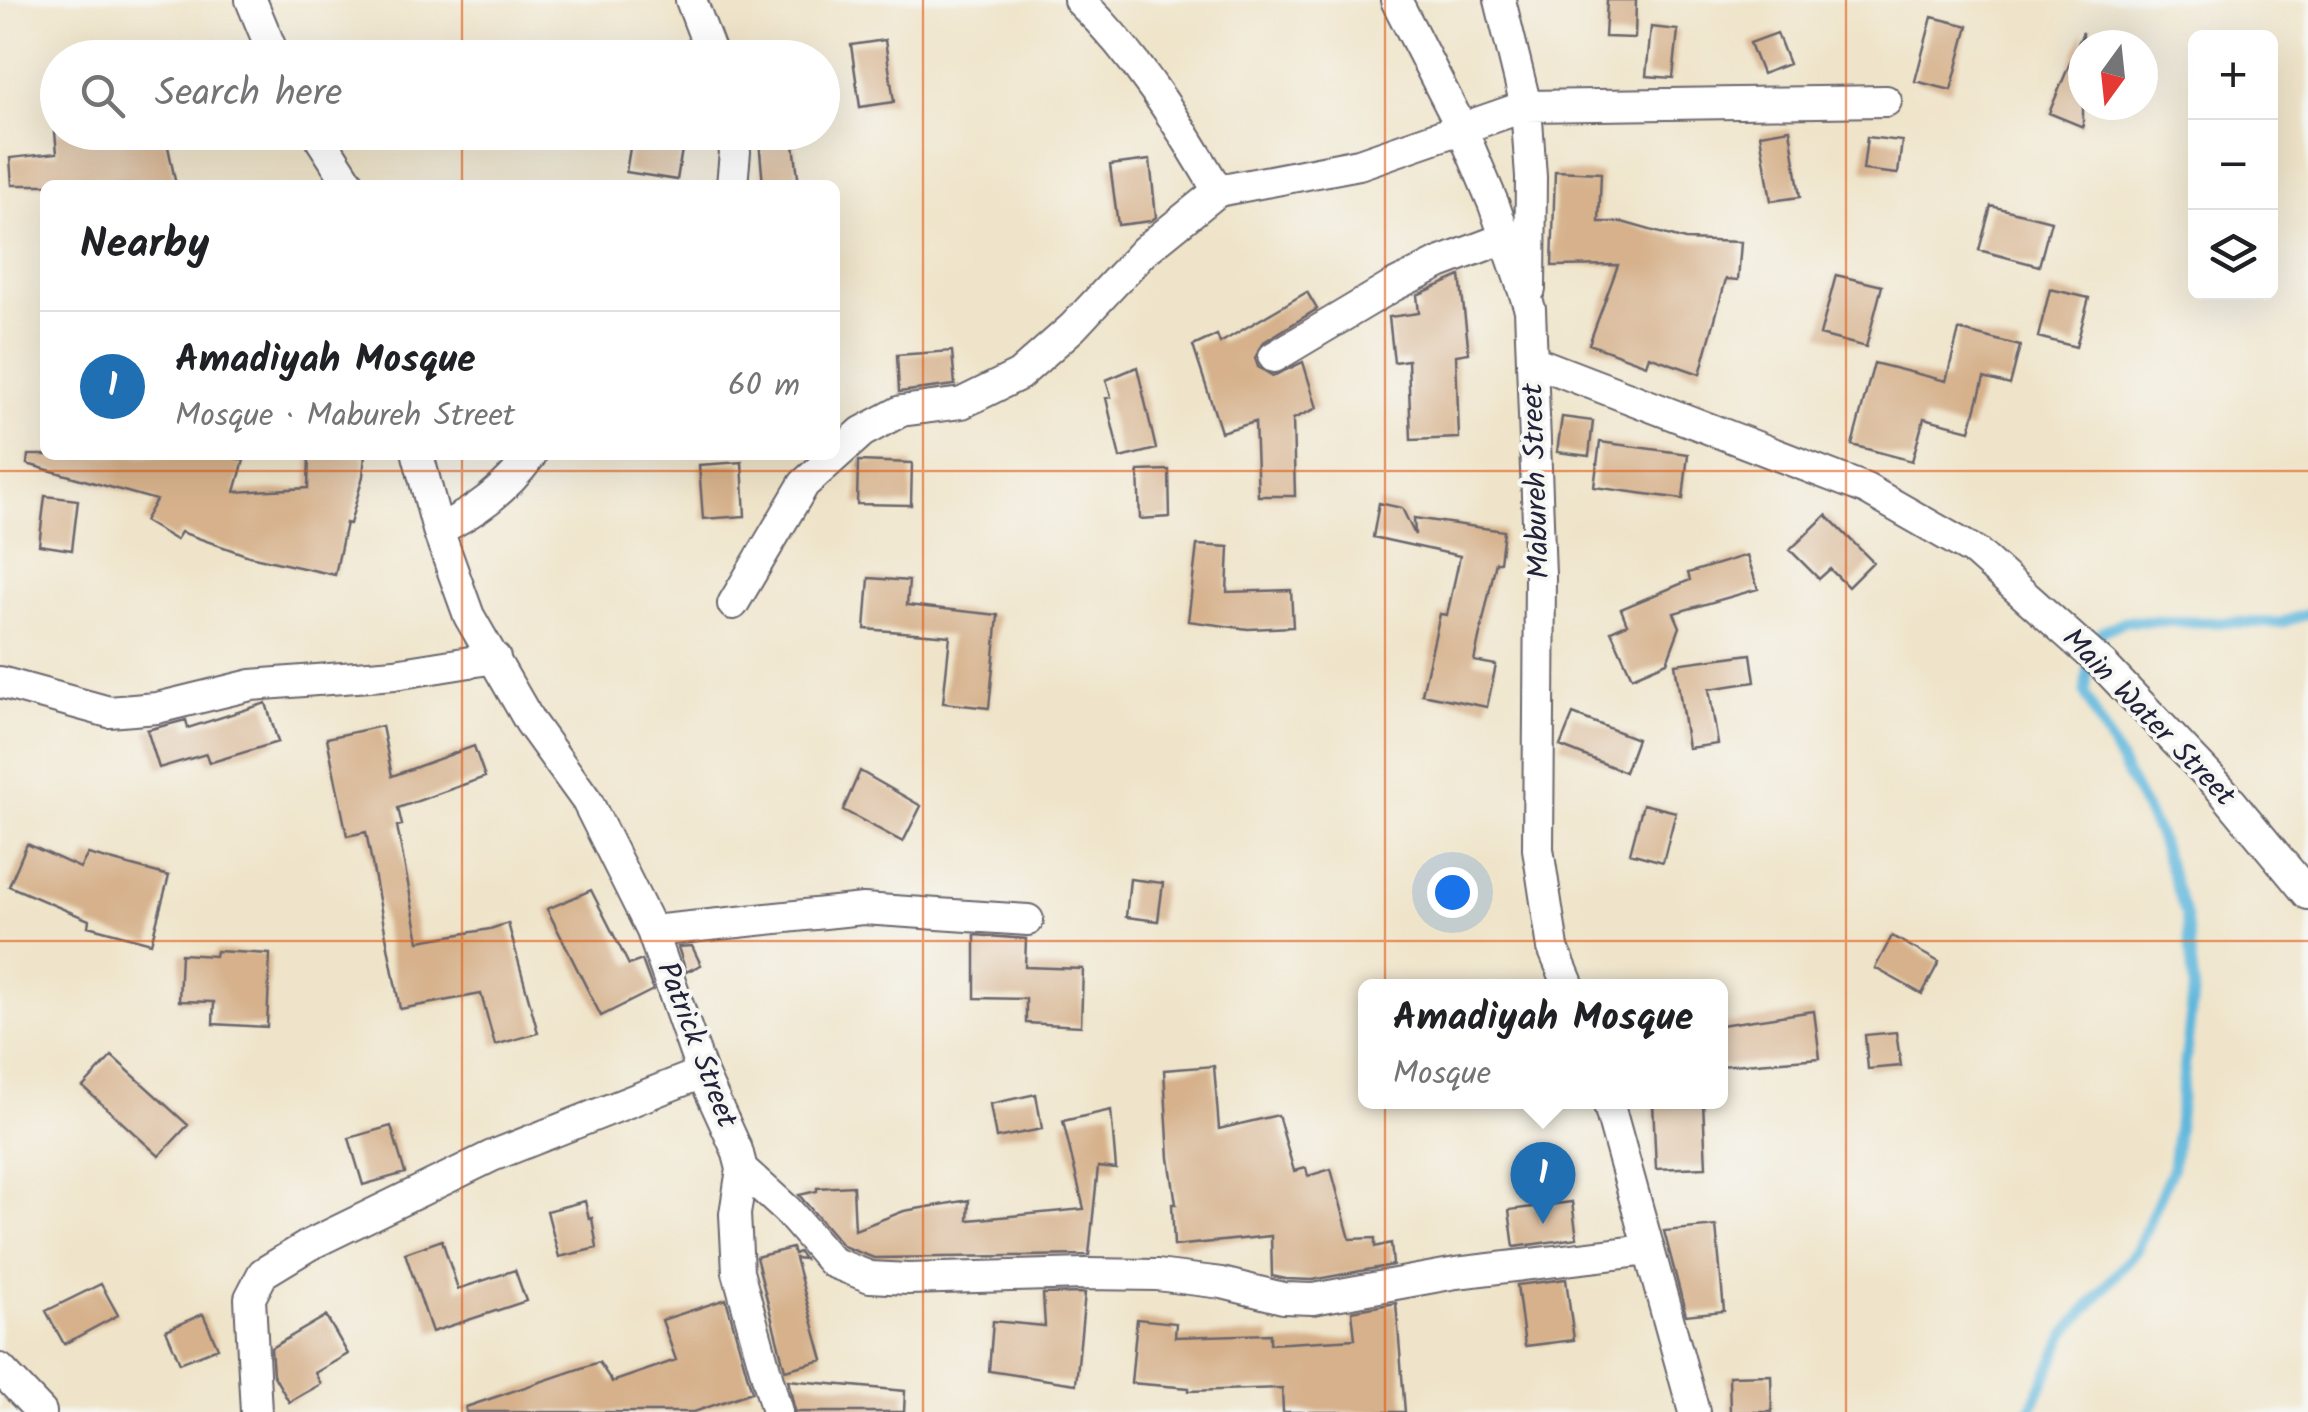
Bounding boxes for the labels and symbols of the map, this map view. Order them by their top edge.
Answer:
north arrow [2068,30,2158,120]
street label: Mabureh Street [1510,382,1564,580]
street label: Main Water Street [2050,617,2247,819]
your location [1427,867,1478,918]
street label: Patrick Street [642,955,750,1135]
pin: 1 [1510,1142,1576,1224]

